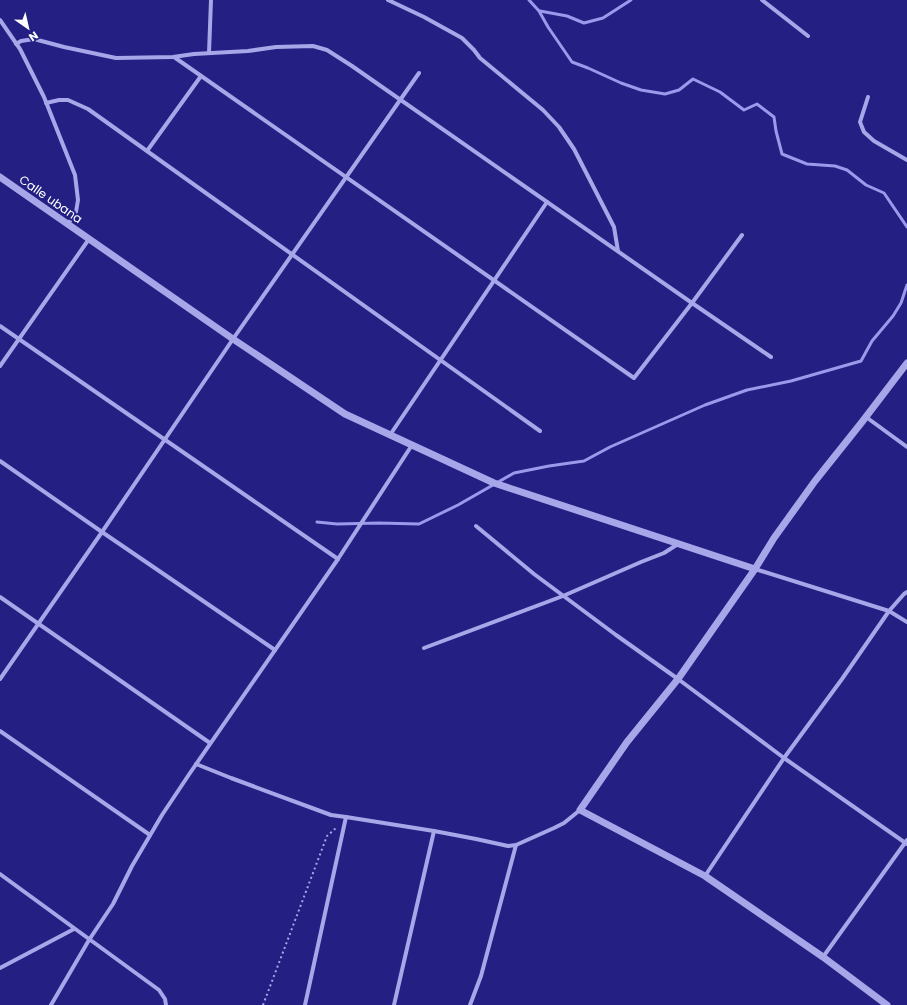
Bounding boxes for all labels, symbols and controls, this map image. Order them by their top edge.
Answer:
north arrow [8,8,48,48]
text: N [26,27,41,45]
street label: Calle ubana [16,171,86,227]

